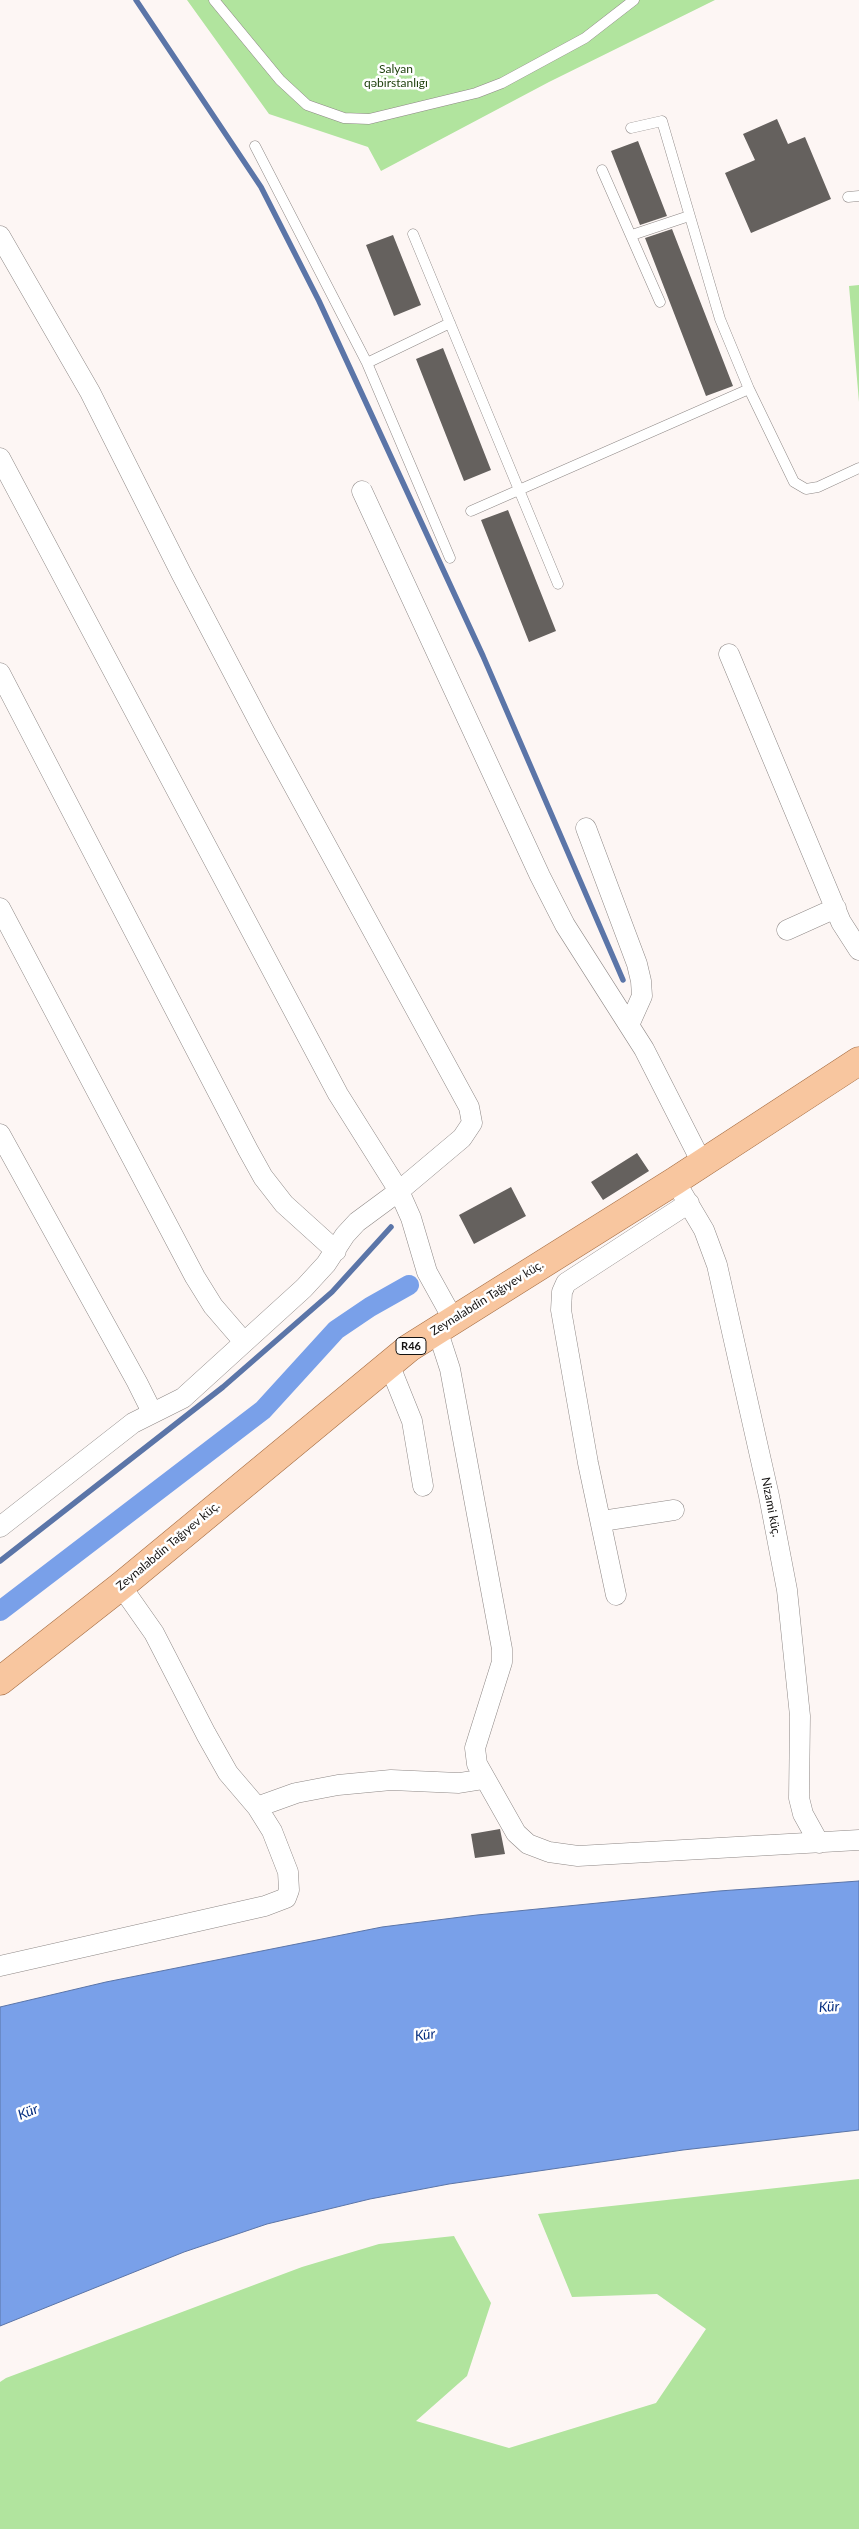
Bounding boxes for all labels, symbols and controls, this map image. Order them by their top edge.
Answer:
park label: Salyan qəbirstanlığı [364,62,428,90]
street label: Zeynalabdin Tağıyev küç. [428,1257,546,1339]
road number: R46 [396,1338,426,1354]
street label: Nizami küç. [758,1476,784,1538]
street label: Zeynalabdin Tağıyev küç. [113,1499,223,1593]
water label: Kür [818,1998,840,2016]
water label: Kür [414,2025,436,2045]
water label: Kür [15,2100,41,2124]

